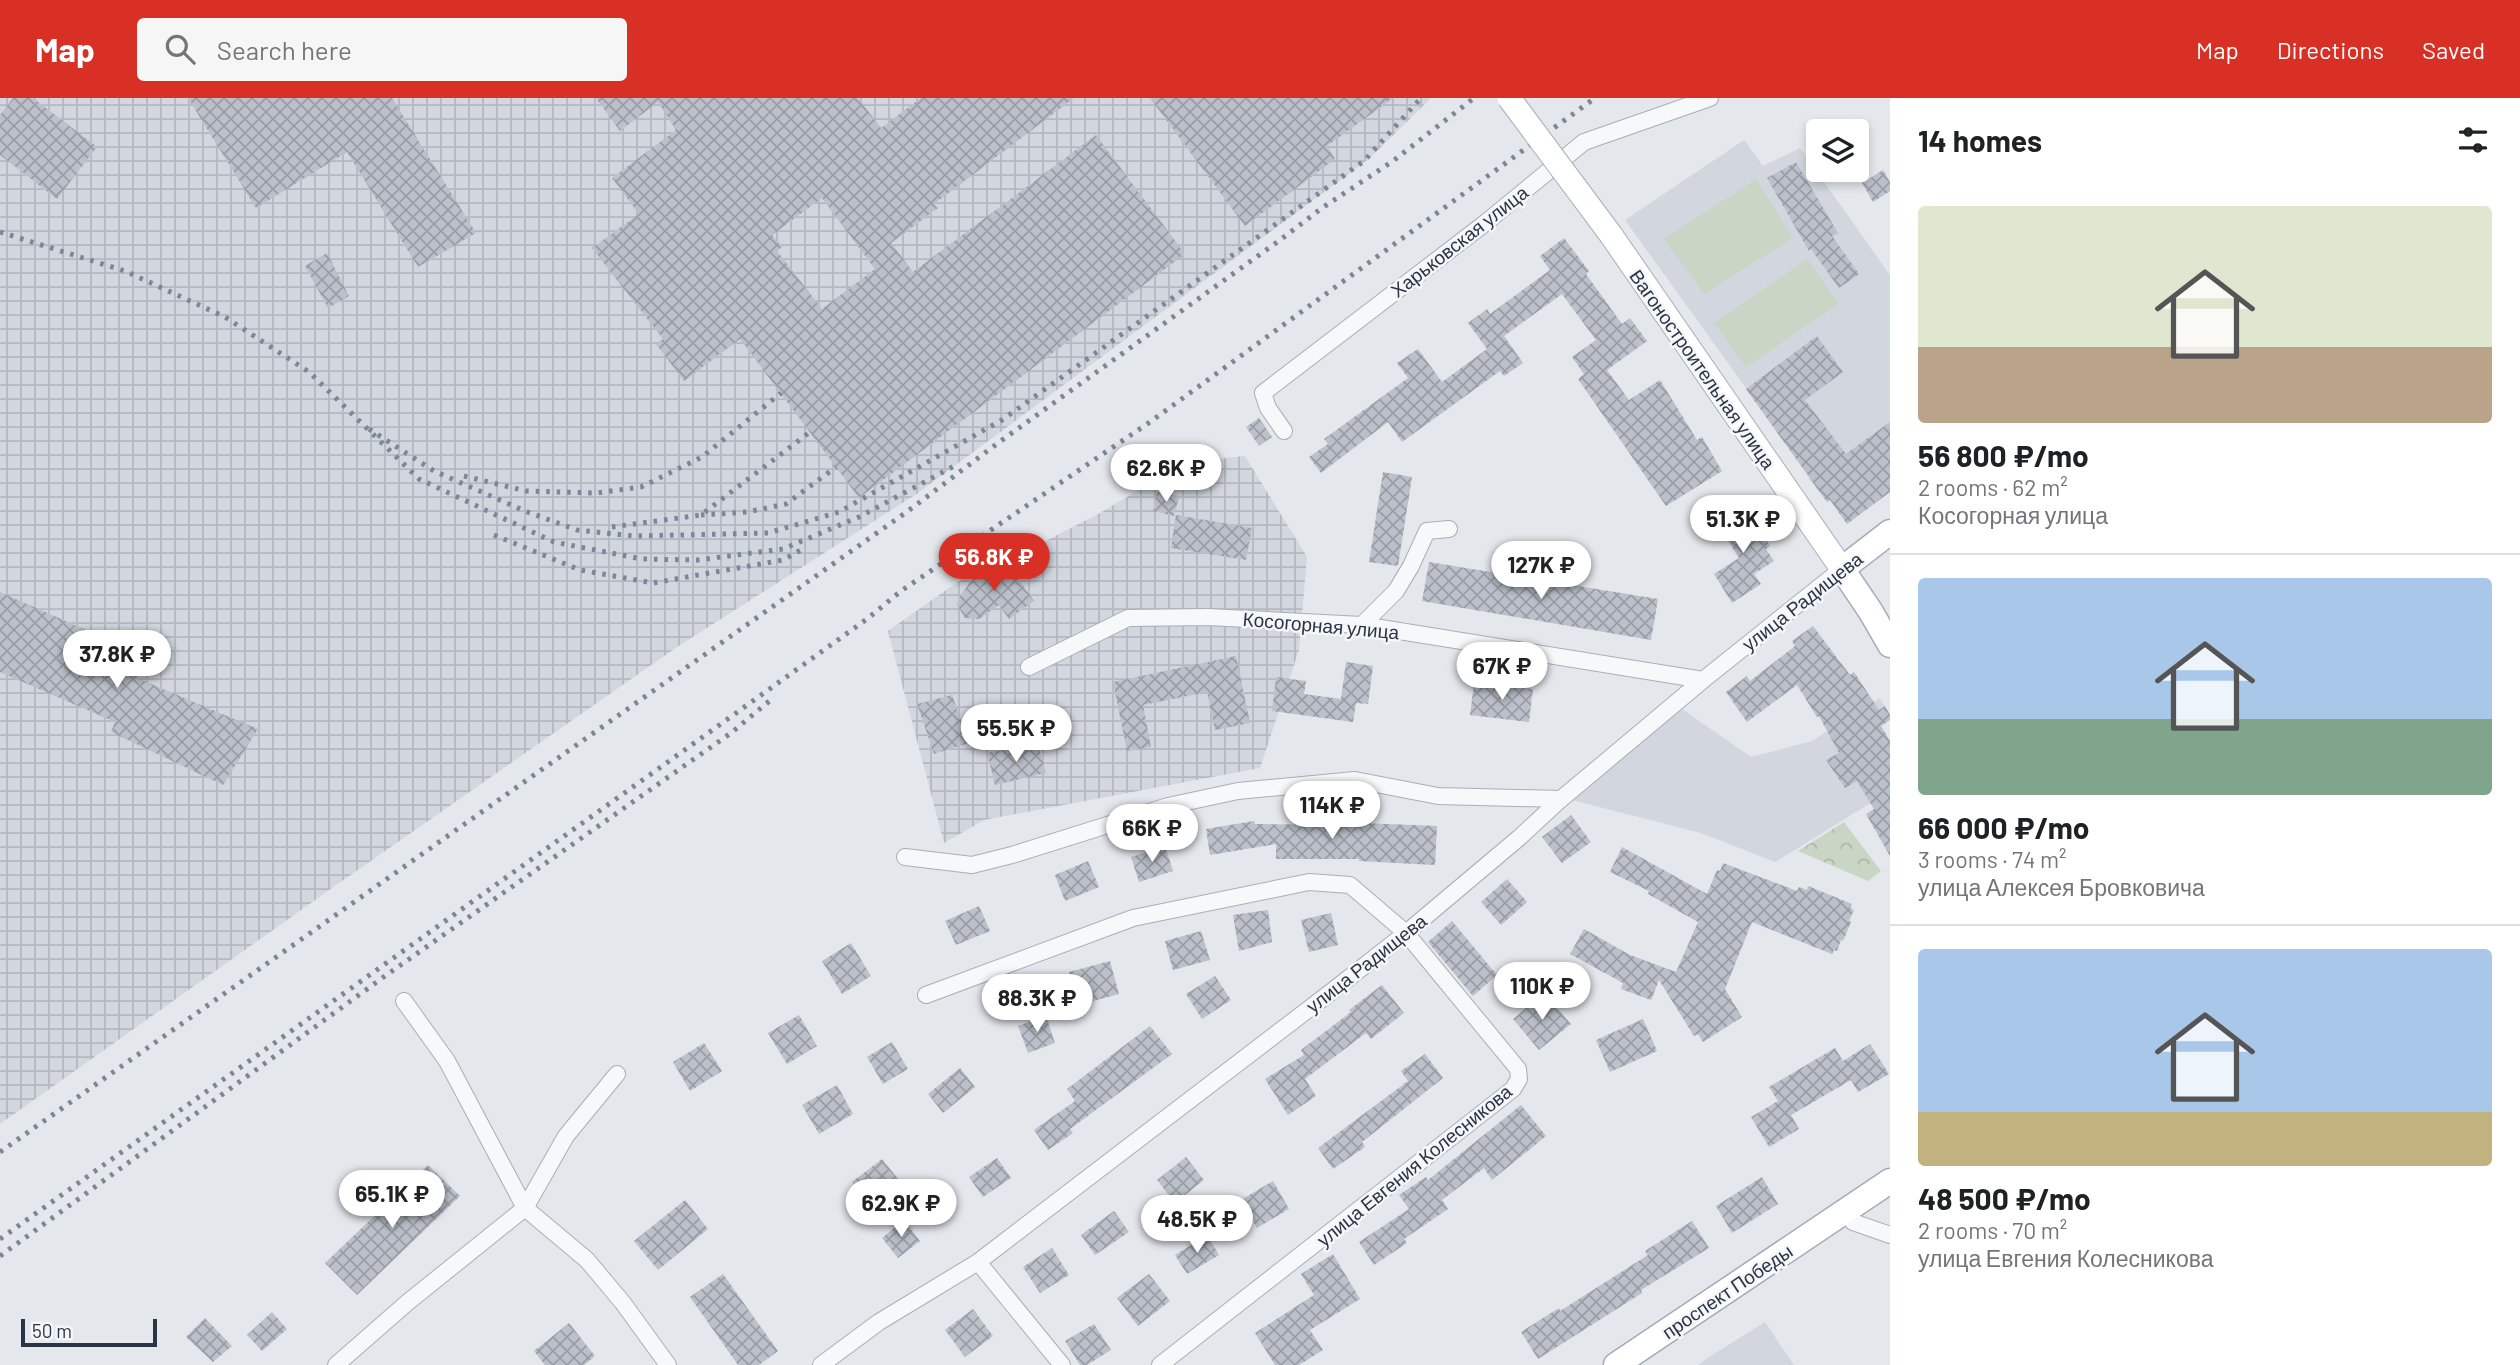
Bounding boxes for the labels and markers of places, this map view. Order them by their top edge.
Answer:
pin: 62.6K ₽ [1101,444,1231,504]
pin: 51.3K ₽ [1678,496,1808,555]
pin: 56.8K ₽ [929,533,1059,593]
pin: 127K ₽ [1484,542,1598,601]
pin: 37.8K ₽ [52,630,182,690]
pin: 67K ₽ [1453,642,1551,702]
pin: 55.5K ₽ [951,704,1081,764]
pin: 114K ₽ [1275,782,1389,841]
pin: 66K ₽ [1103,804,1201,864]
pin: 110K ₽ [1485,962,1599,1022]
pin: 88.3K ₽ [972,974,1102,1034]
pin: 65.1K ₽ [327,1170,457,1230]
pin: 62.9K ₽ [836,1180,966,1239]
pin: 48.5K ₽ [1132,1196,1262,1255]

